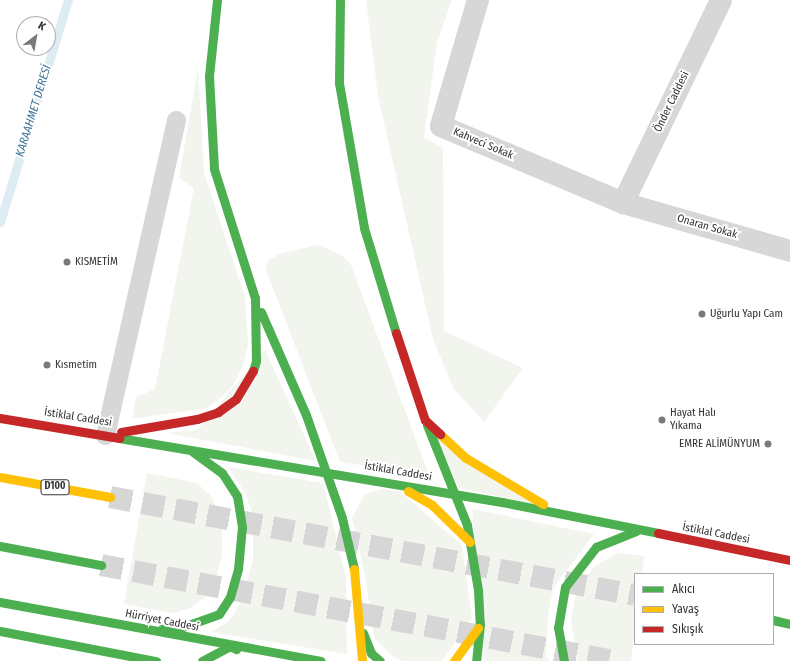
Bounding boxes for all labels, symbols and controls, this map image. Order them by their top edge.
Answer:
north arrow [16,16,56,56]
text: K [36,19,48,33]
water label: KARAAHMET DERESİ [13,63,55,159]
street label: Önder Caddesi [652,69,692,135]
street label: Kahveci Sokak [451,125,515,163]
street label: Onaran Sokak [675,212,739,242]
place label: KISMETİM [75,255,118,269]
marker: KISMETİM [62,257,72,267]
place label: Uğurlu Yapı Cam [710,307,783,321]
marker: Uğurlu Yapı Cam [697,309,707,319]
place label: Kısmetim [55,358,97,372]
marker: Kısmetim [42,360,52,370]
street label: İstiklal Caddesi [43,406,113,430]
place label: Hayat Halı Yıkama [670,407,716,433]
marker: Hayat Halı Yıkama [657,415,667,425]
place label: EMRE ALİMÜNYUM [679,437,760,451]
marker: EMRE ALİMÜNYUM [763,439,773,449]
street label: İstiklal Caddesi [363,460,433,484]
road number: D100 [40,479,70,495]
street label: İstiklal Caddesi [681,521,751,547]
legend [634,573,774,645]
text: Akıcı [672,582,695,596]
text: Yavaş [672,602,699,616]
street label: Hürriyet Caddesi [124,607,200,635]
text: Sıkışık [672,622,703,636]

